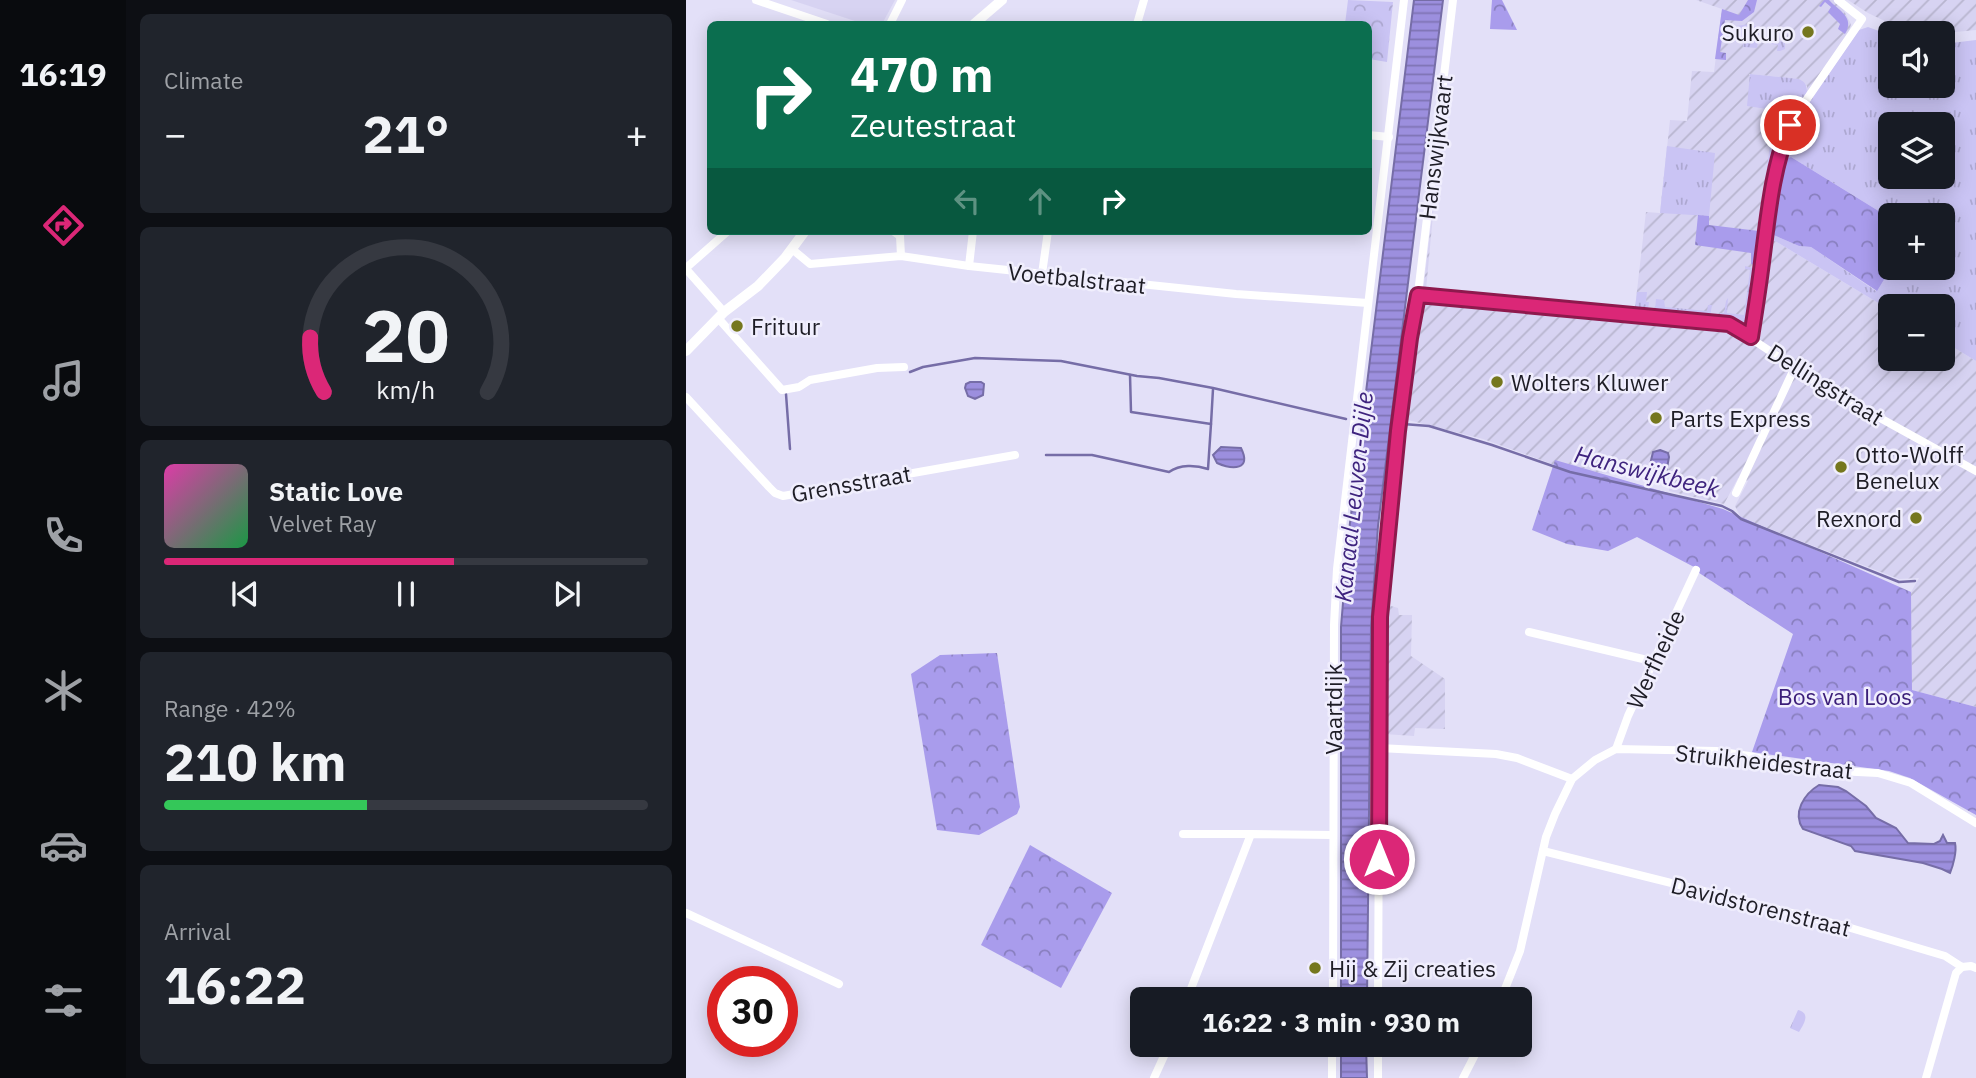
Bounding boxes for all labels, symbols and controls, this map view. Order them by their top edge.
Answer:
place label: Sukuro [1721,17,1794,47]
map controls [1878,21,1955,371]
button: sound [1878,21,1955,98]
marker: Sukuro [1800,24,1816,40]
text: 470 m [850,42,994,105]
icon: right [735,49,826,140]
text: 16:19 [19,53,107,95]
text: Climate [164,65,243,95]
street label: Hanswijkvaart [1411,73,1459,221]
pin [1760,95,1820,155]
text: 21° [363,100,449,167]
text: Zeutestraat [850,104,1016,146]
icon: arrive [1771,106,1809,144]
text: − [164,109,187,158]
text: + [625,109,648,158]
button: layers [1878,112,1955,189]
icon: left [948,182,986,220]
icon: ahead [1021,182,1059,220]
icon: right [1094,182,1132,220]
icon: directions [39,201,88,250]
button: + [1878,203,1955,280]
street label: Voetbalstraat [1006,256,1148,300]
text: 20 [362,288,450,383]
button: − [1878,294,1955,371]
place label: Frituur [751,311,821,341]
marker: Frituur [729,318,745,334]
street label: Dellingstraat [1762,336,1890,432]
icon: music [39,356,88,405]
place label: Wolters Kluwer [1511,367,1669,397]
text: km/h [377,373,435,406]
marker: Wolters Kluwer [1489,374,1505,390]
water label: Kanaal Leuven-Dijle [1326,390,1380,604]
place label: Parts Express [1670,403,1811,433]
marker: Parts Express [1648,410,1664,426]
water label: Hanswijkbeek [1571,438,1723,505]
place label: Otto-Wolff Benelux [1855,439,1963,495]
street label: Grensstraat [789,458,913,508]
marker: Otto-Wolff Benelux [1833,459,1849,475]
text: Static Love [269,474,403,508]
place label: Rexnord [1816,503,1902,533]
text: Velvet Ray [269,508,376,538]
marker: Rexnord [1908,510,1924,526]
icon: phone [39,511,88,560]
icon: previous [226,575,264,613]
icon: pause [387,575,425,613]
icon: next [548,575,586,613]
street label: Werfheide [1619,605,1691,713]
street label: Vaartdijk [1318,663,1348,755]
icon: climate [39,666,88,715]
park label: Bos van Loos [1778,681,1912,711]
text: Range · 42% [164,693,296,723]
text: 210 km [164,728,346,795]
street label: Struikheidestraat [1674,737,1854,785]
icon: car [39,821,88,870]
position arrow [1342,822,1416,896]
street label: Davidstorenstraat [1668,869,1854,943]
text: Arrival [164,916,231,946]
text: 16:22 [164,951,306,1018]
place label: Hij & Zij creaties [1329,953,1496,983]
marker: Hij & Zij creaties [1307,960,1323,976]
speed limit sign: 30 [707,966,798,1057]
icon: filters [39,976,88,1025]
text: 16:22 · 3 min · 930 m [1202,1005,1460,1039]

